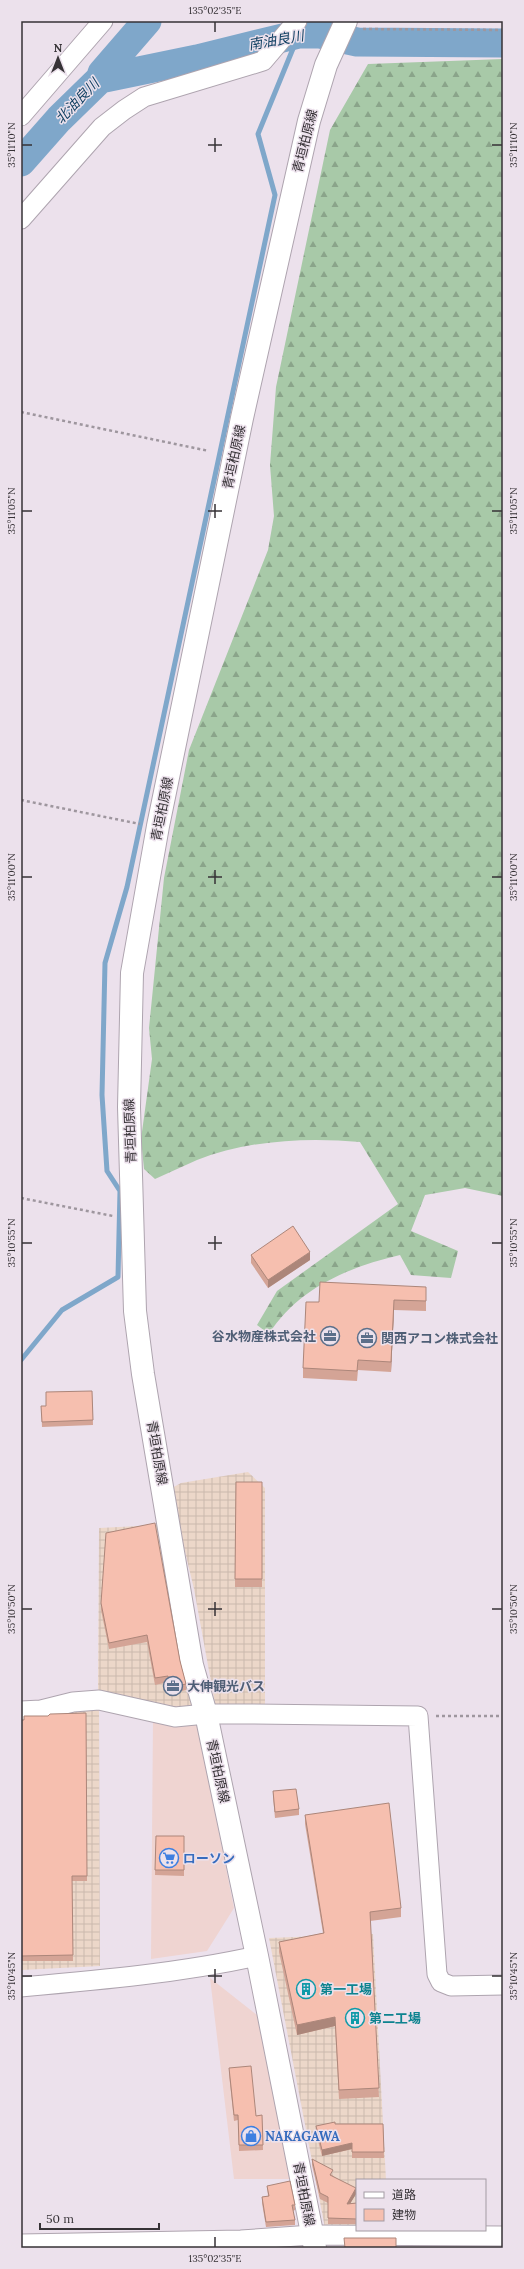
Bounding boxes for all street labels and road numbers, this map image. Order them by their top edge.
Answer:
street label: 青垣柏原線 [289,107,321,175]
street label: 青垣柏原線 [219,423,249,491]
street label: 青垣柏原線 [147,775,177,843]
street label: 青垣柏原線 [120,1098,140,1164]
street label: 青垣柏原線 [143,1420,171,1486]
street label: 青垣柏原線 [203,1737,233,1805]
street label: 青垣柏原線 [289,2160,319,2228]

